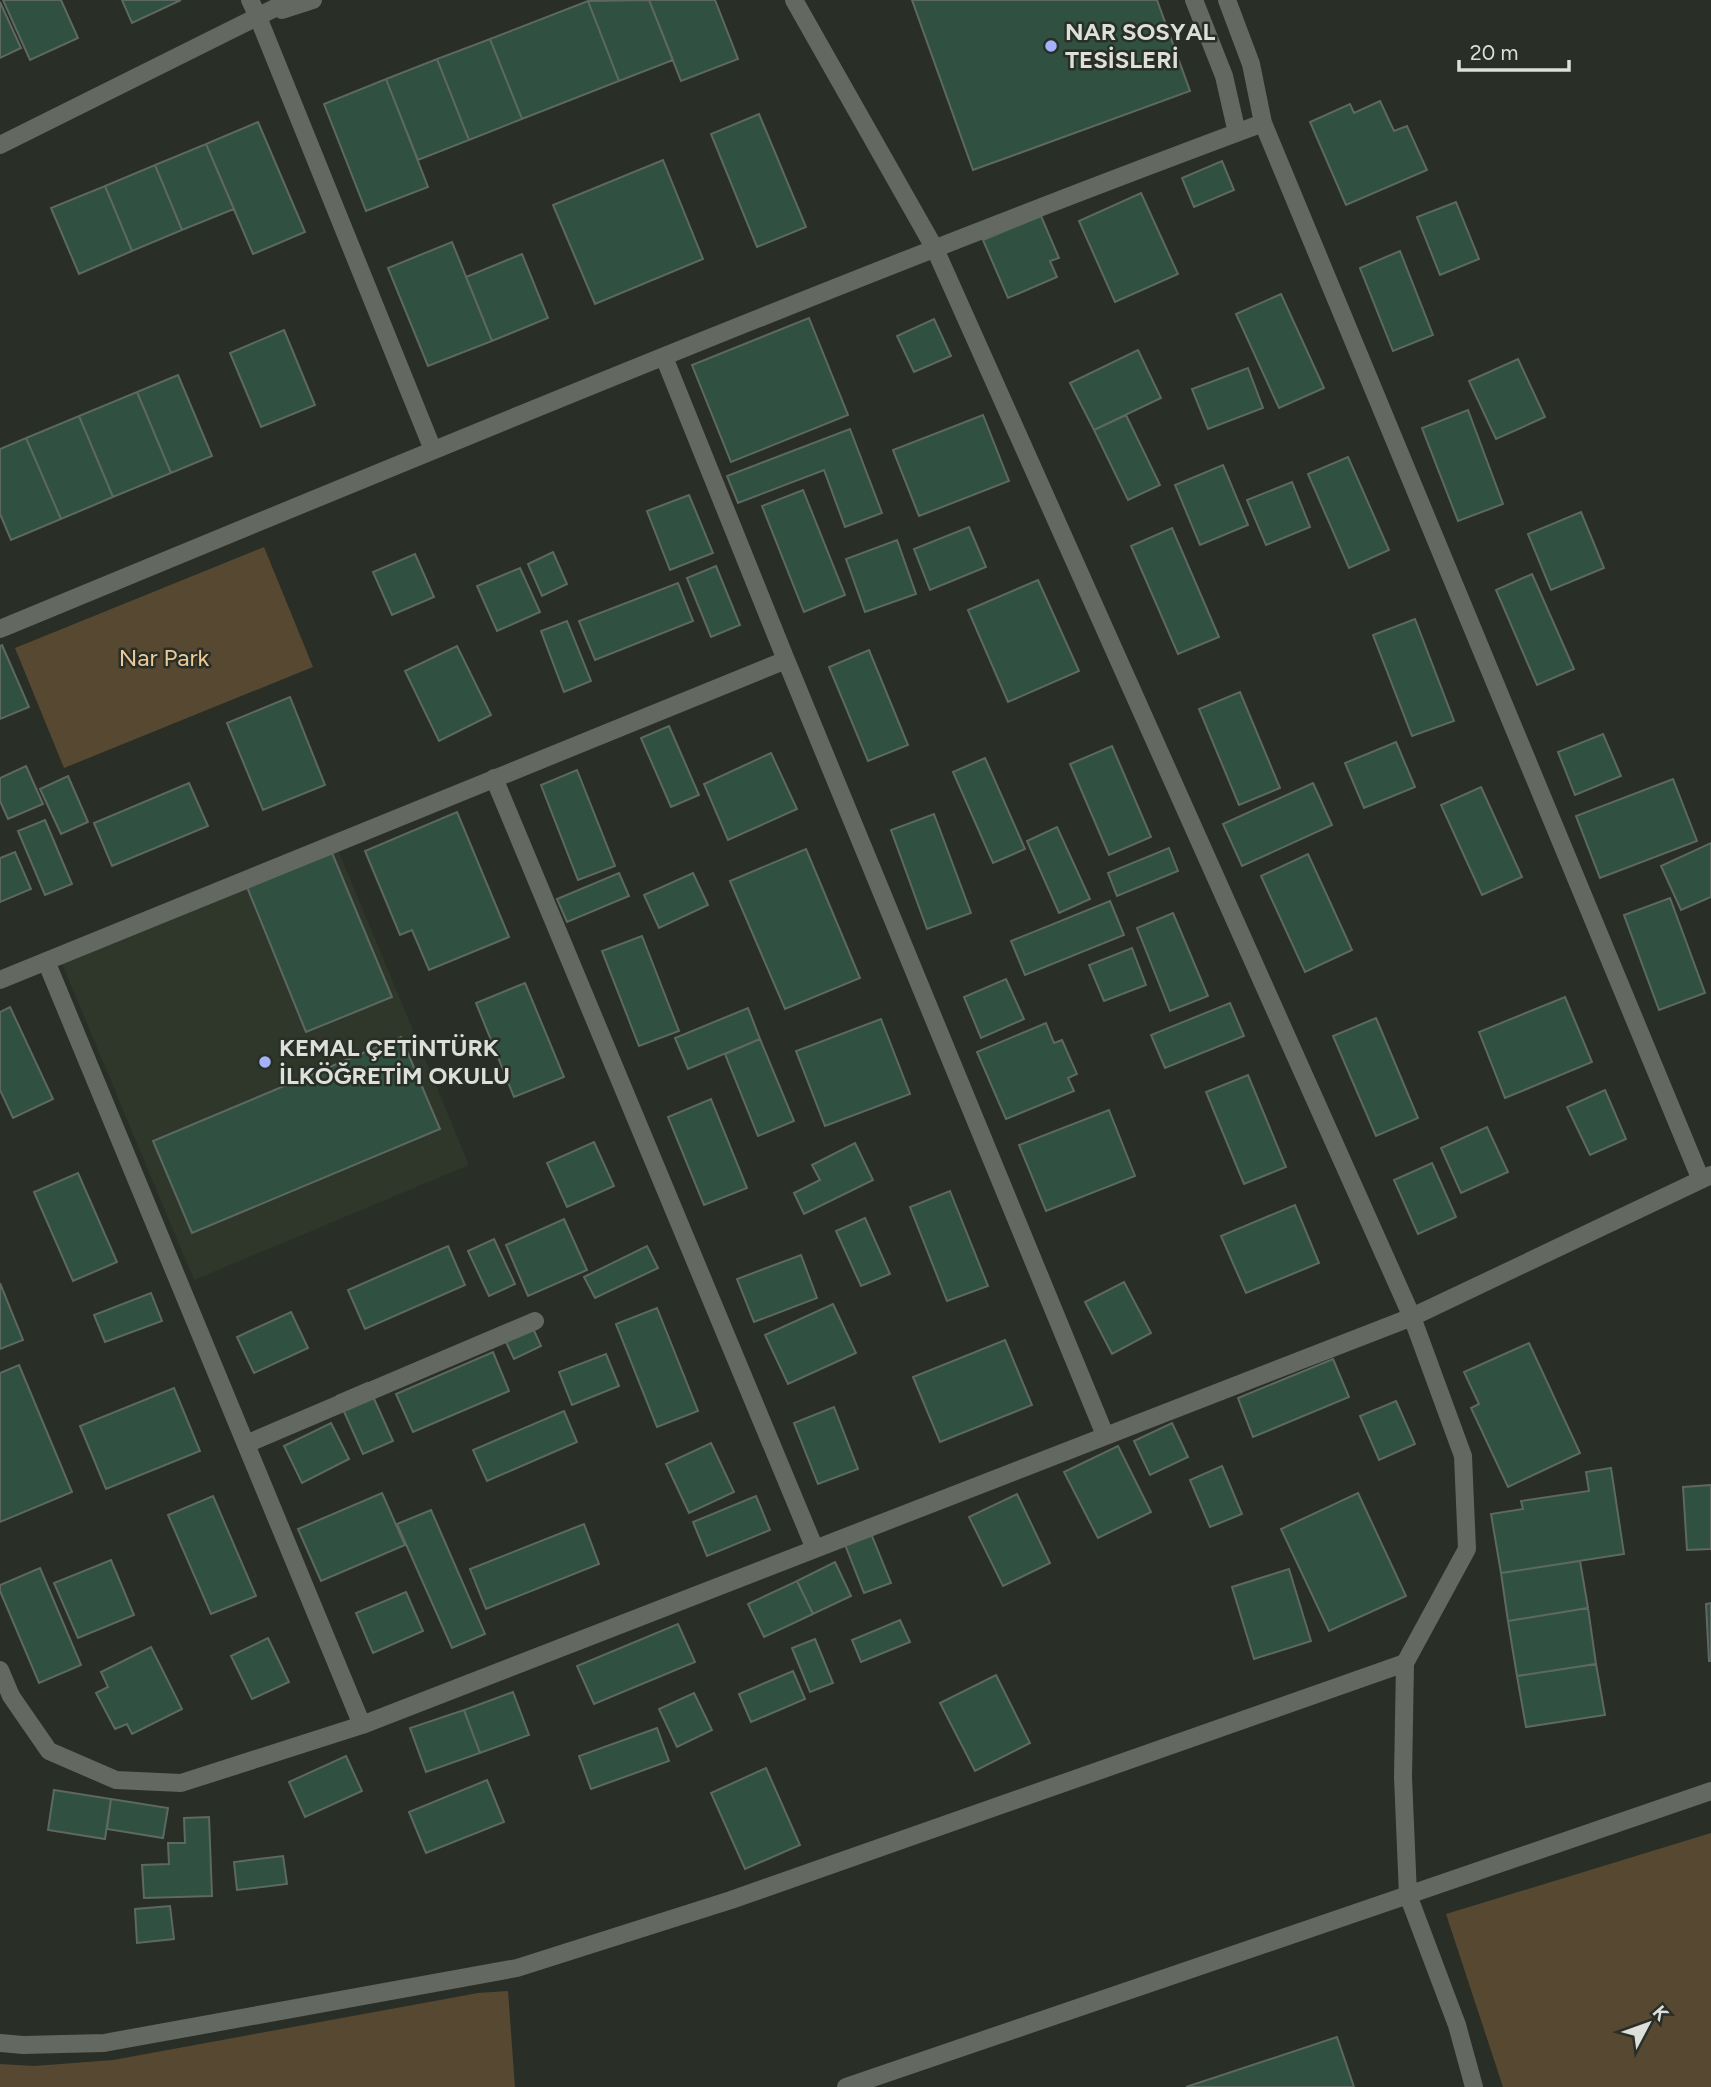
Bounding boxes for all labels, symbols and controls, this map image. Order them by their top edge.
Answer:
place label: NAR SOSYAL TESİSLERİ [1065,17,1216,74]
scale bar [1459,28,1569,72]
marker: NAR SOSYAL TESİSLERİ [1043,38,1059,54]
text: 20 m [1470,40,1518,65]
park label: Nar Park [119,643,210,672]
place label: KEMAL ÇETİNTÜRK İLKÖĞRETİM OKULU [279,1033,510,1090]
marker: KEMAL ÇETİNTÜRK İLKÖĞRETİM OKULU [257,1054,273,1070]
north arrow [1613,1989,1683,2059]
text: K [1648,2001,1674,2026]

